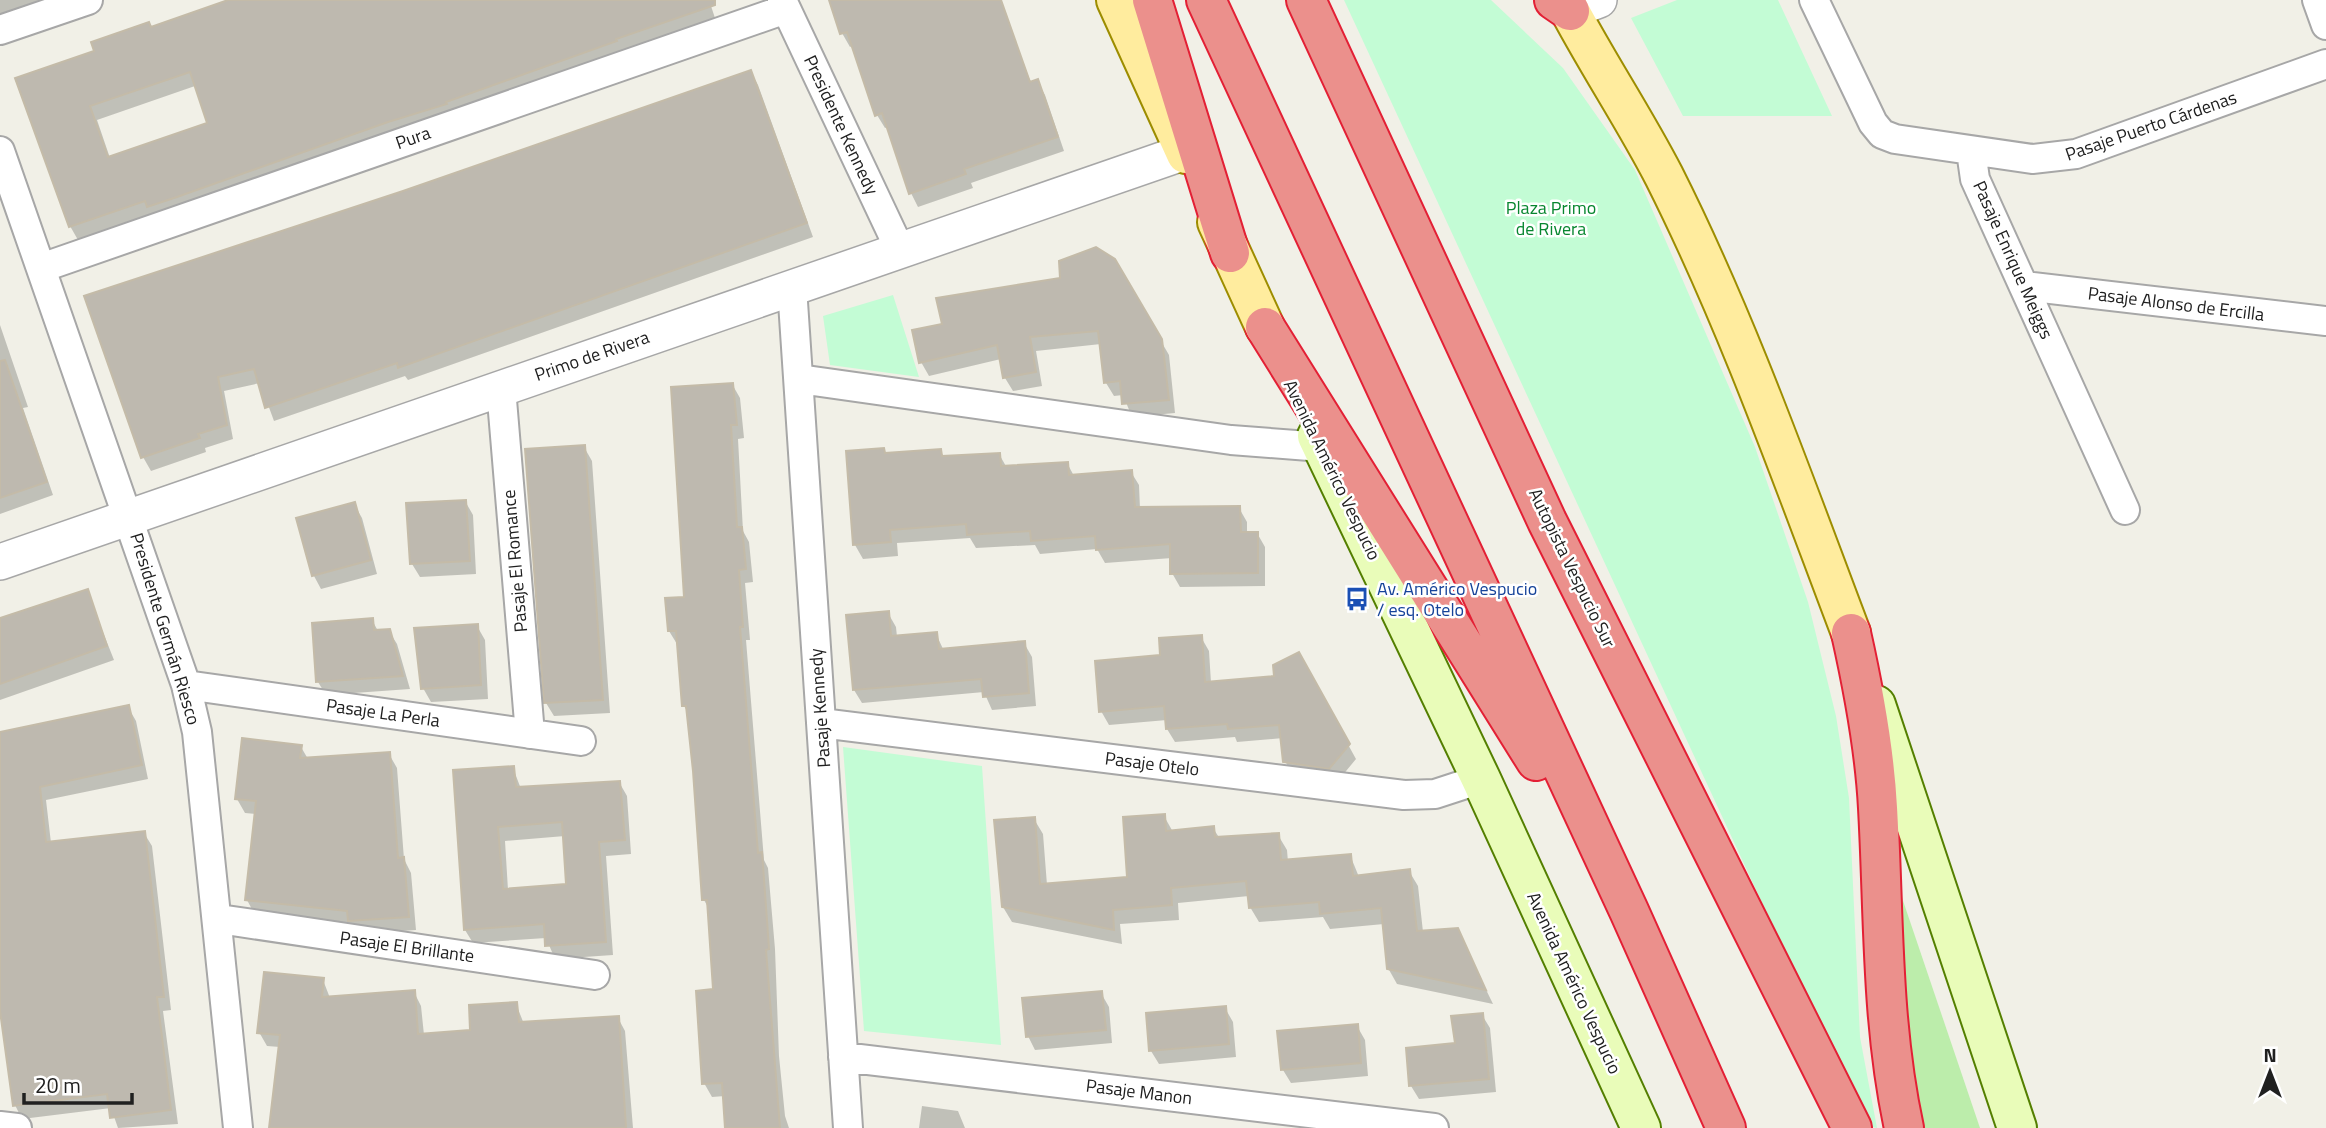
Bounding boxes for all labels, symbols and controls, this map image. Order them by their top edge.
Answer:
street label: Presidente Kennedy [797,50,886,199]
street label: Pasaje Puerto Cárdenas [2061,83,2240,168]
street label: Pura [392,119,434,156]
street label: Pasaje Enrique Meiggs [1966,176,2061,343]
park label: Plaza Primo de Rivera [1506,194,1596,242]
street label: Pasaje Alonso de Ercilla [2086,279,2266,328]
street label: Primo de Rivera [531,323,653,388]
street label: Avenida Américo Vespucio [1277,375,1388,565]
street label: Autopista Vespucio Sur [1522,483,1623,652]
street label: Pasaje El Romance [495,489,534,633]
street label: Presidente Germán Riesco [123,529,208,728]
place label: Av. Américo Vespucio / esq. Otelo [1377,575,1537,623]
bus stop icon: Av. Américo Vespucio / esq. Otelo [1343,585,1371,613]
street label: Pasaje Kennedy [802,647,837,769]
street label: Pasaje La Perla [324,691,442,734]
street label: Pasaje Otelo [1103,744,1201,783]
street label: Avenida Américo Vespucio [1520,887,1629,1078]
street label: Pasaje El Brillante [338,924,476,969]
north arrow [2235,1037,2305,1107]
text: N [2263,1040,2277,1069]
scale bar [24,1062,133,1106]
text: 20 m [35,1069,81,1101]
street label: Pasaje Manon [1084,1072,1194,1111]

